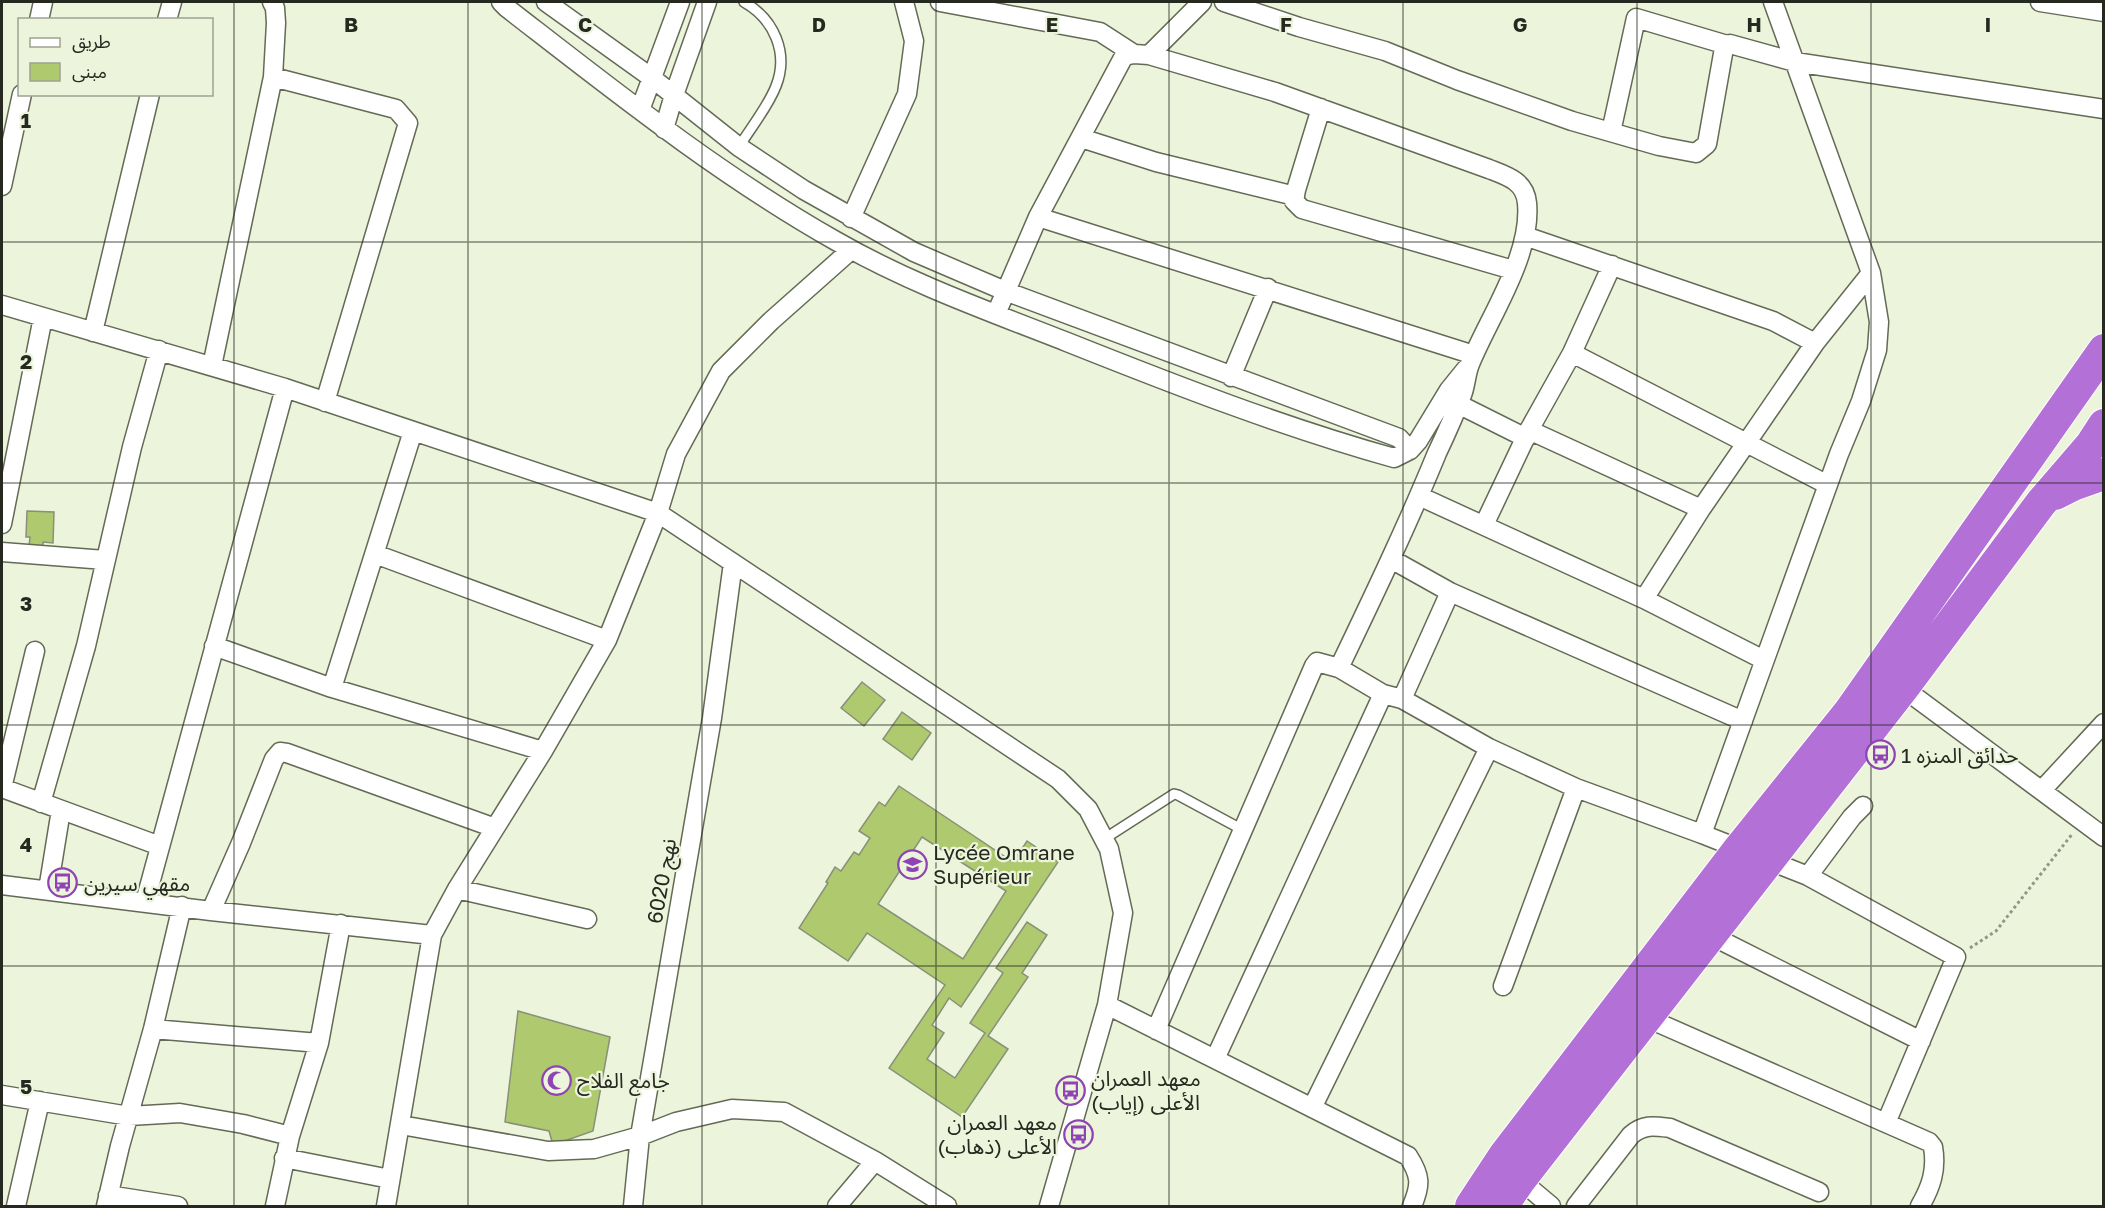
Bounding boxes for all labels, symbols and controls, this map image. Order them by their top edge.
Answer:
text: B [344,12,358,36]
text: C [578,12,592,36]
text: D [812,12,826,36]
text: E [1046,12,1058,36]
text: F [1280,12,1292,36]
text: G [1513,12,1527,36]
text: H [1746,12,1762,36]
text: I [1985,12,1991,36]
legend [18,18,213,96]
text: طريق [72,30,111,53]
text: مبنى [72,60,107,83]
text: 1 [21,108,31,132]
text: 2 [20,349,32,373]
text: 3 [20,591,32,615]
bus stop icon: حدائق المنزه 1 [1864,739,1896,771]
place label: حدائق المنزه 1 [1901,742,2019,769]
text: 4 [20,832,32,856]
street label: نهج 6020 [641,836,684,926]
place label: Lycée Omrane Supérieur [933,839,1075,889]
school or university icon: Lycée Omrane Supérieur [896,848,928,880]
bus stop icon: مقهي سيرين [47,867,79,899]
place label: مقهي سيرين [84,870,190,900]
mosque icon: جامع الفلاح [540,1064,572,1096]
place label: معهد العمران الأعلى (إياب) [1091,1065,1201,1116]
place label: جامع الفلاح [577,1067,670,1096]
text: 5 [20,1074,32,1098]
bus stop icon: معهد العمران الأعلى (إياب) [1054,1074,1086,1106]
place label: معهد العمران الأعلى (ذهاب) [937,1109,1057,1159]
bus stop icon: معهد العمران الأعلى (ذهاب) [1062,1118,1094,1150]

